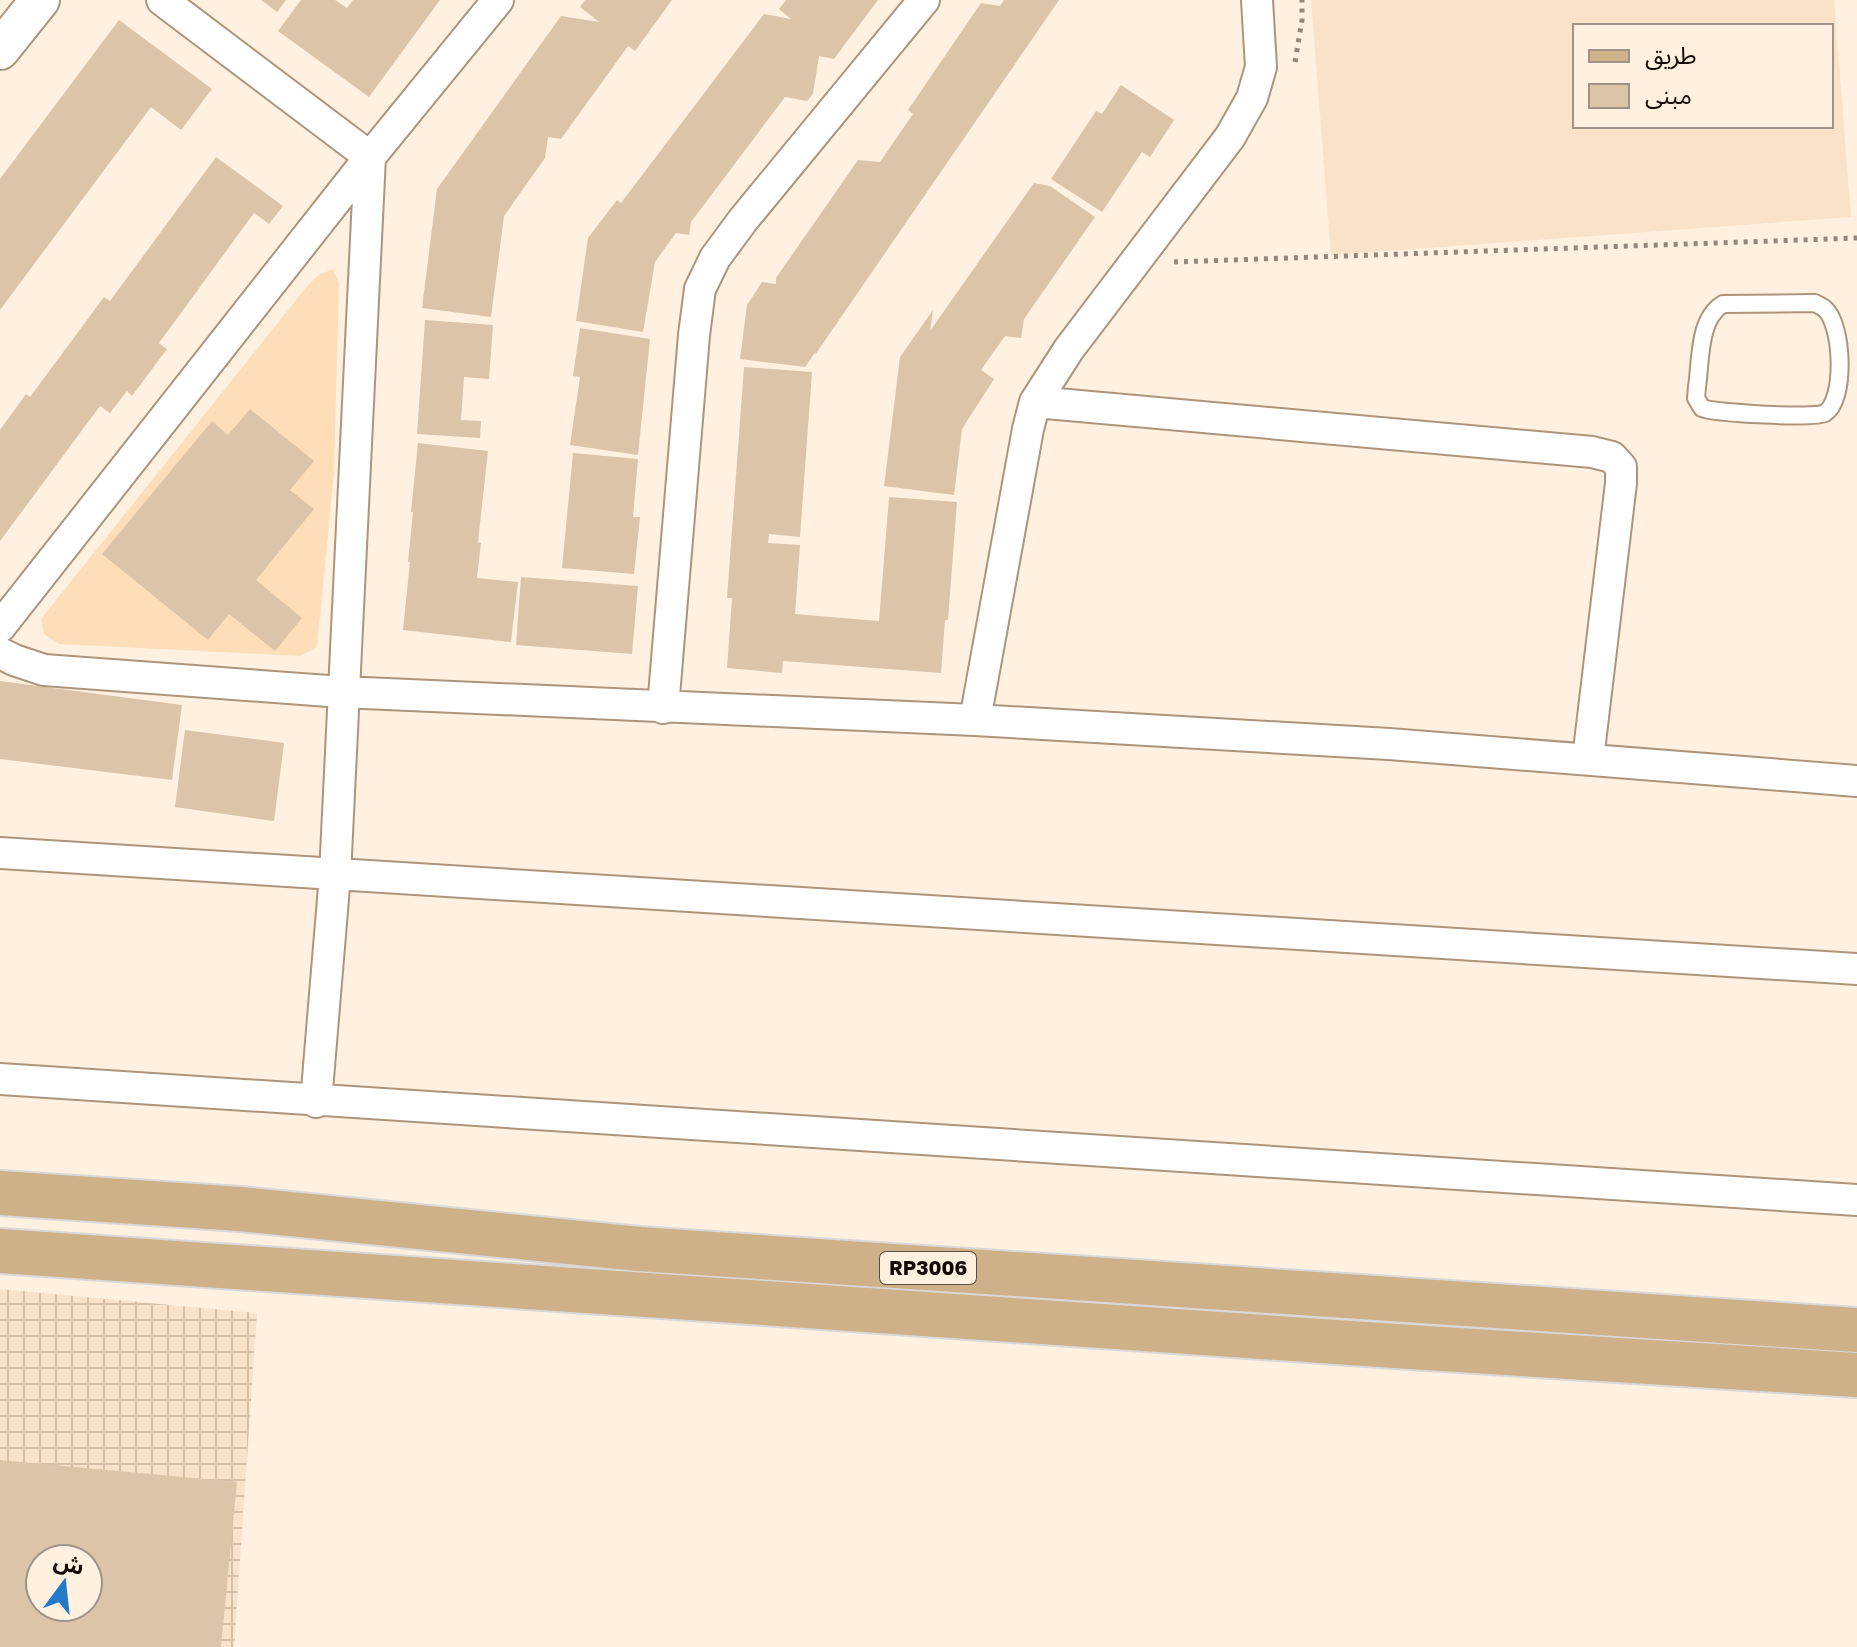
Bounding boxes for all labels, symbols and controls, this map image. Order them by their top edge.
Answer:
legend [1573,24,1833,128]
text: طريق [1645,40,1697,71]
text: مبنى [1645,80,1692,109]
road number: RP3006 [880,1252,976,1284]
north arrow [24,1543,104,1623]
text: ش [51,1546,87,1580]

